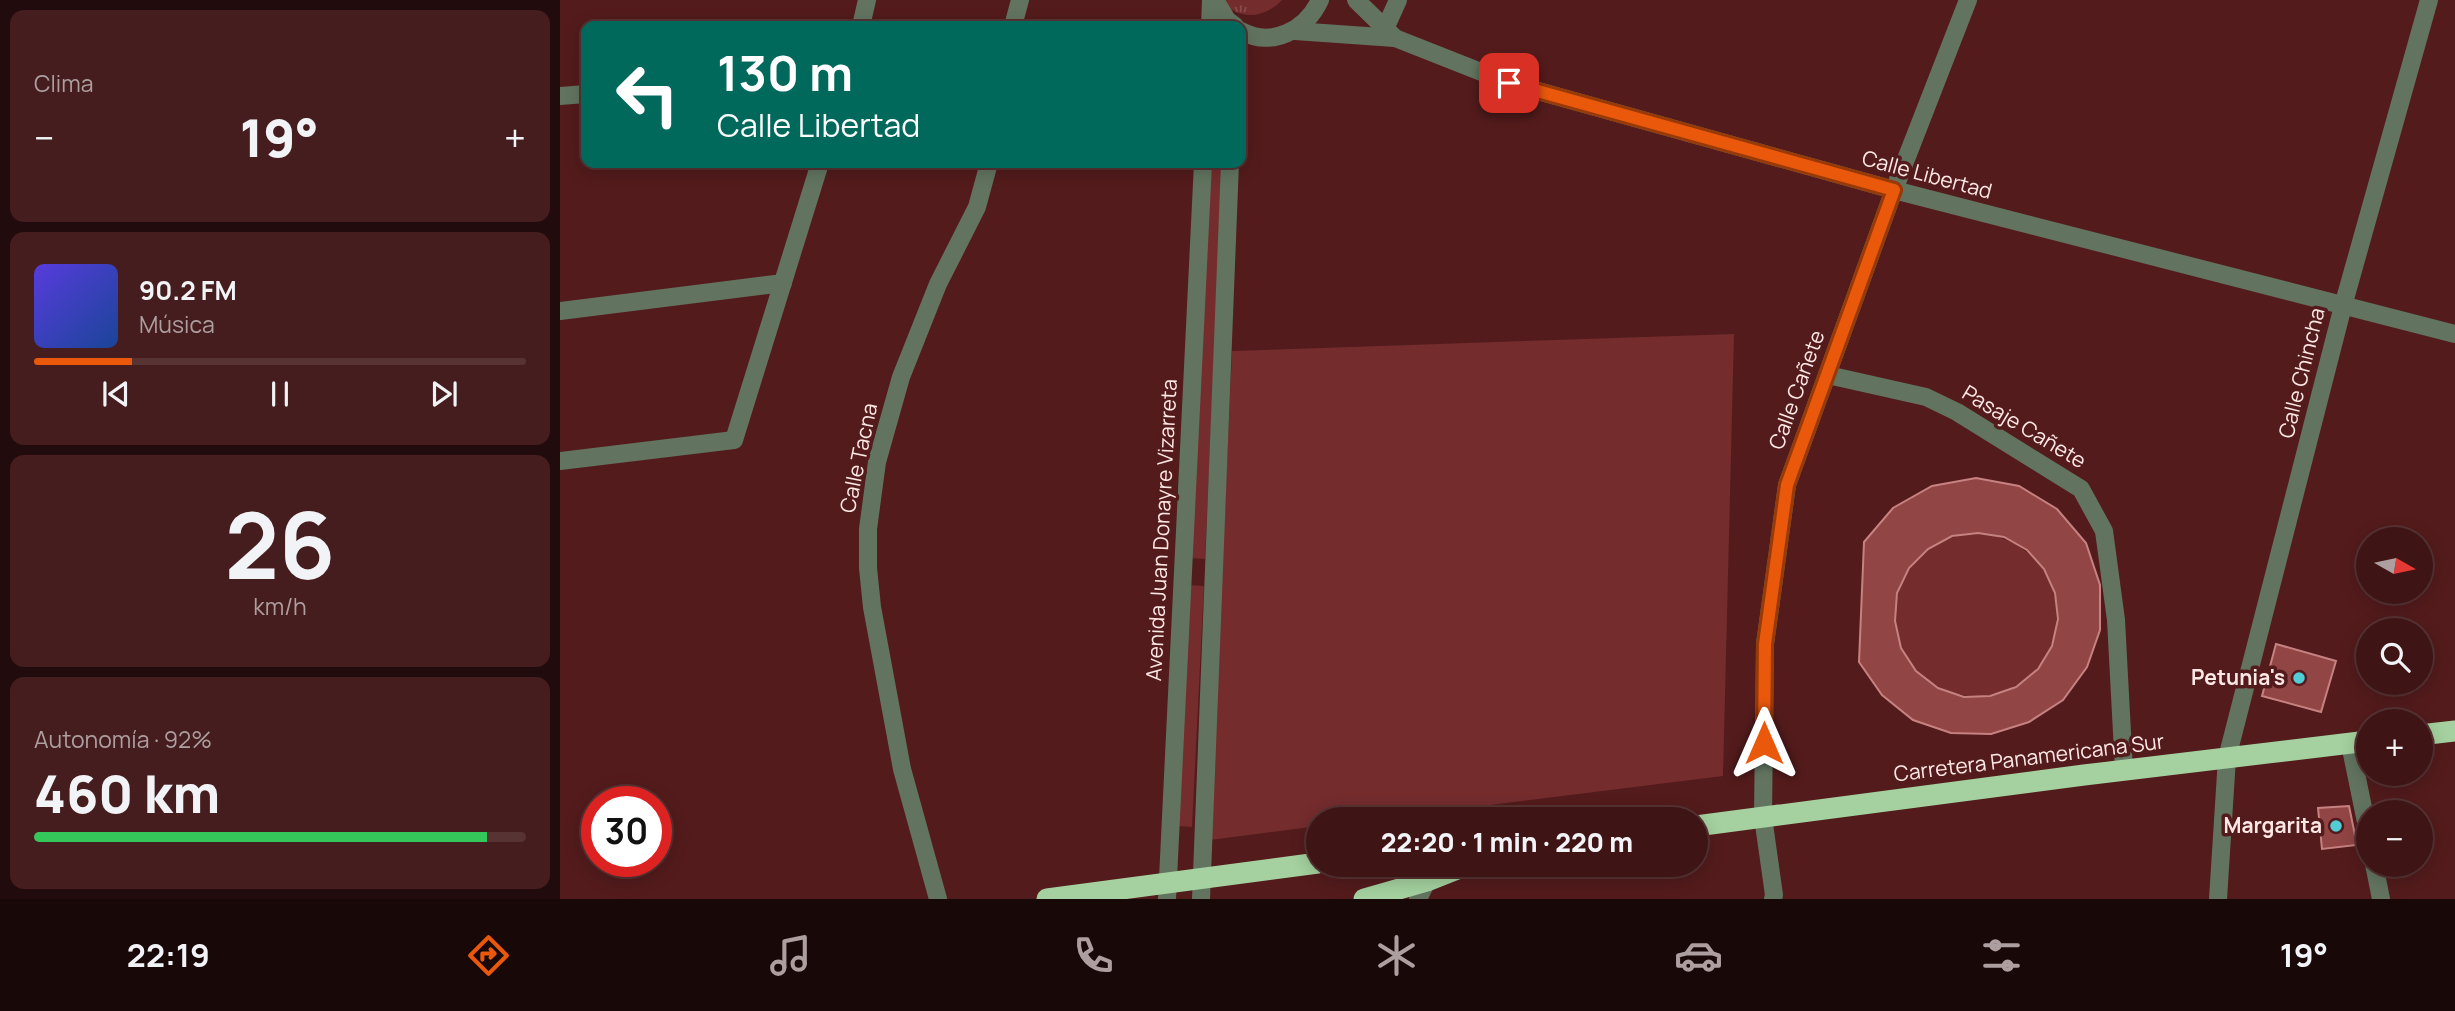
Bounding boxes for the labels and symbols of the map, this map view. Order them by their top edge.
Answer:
pin [1479,53,1539,113]
street label: Calle Libertad [1859,143,1995,205]
street label: Calle Chincha [2271,305,2331,441]
street label: Calle Cañete [1762,326,1831,453]
street label: Avenida Juan Donayre Vizarreta [1139,378,1183,682]
street label: Pasaje Cañete [1957,378,2092,474]
street label: Calle Tacna [833,400,883,515]
north arrow [2356,527,2432,604]
place label: Petunia's [2191,663,2285,691]
marker: Petunia's [2291,670,2307,686]
position arrow [1727,706,1801,780]
street label: Carretera Panamericana Sur [1892,726,2166,787]
speed limit sign: 30 [581,786,672,877]
place label: Margarita [2223,811,2322,839]
marker: Margarita [2328,818,2344,834]

